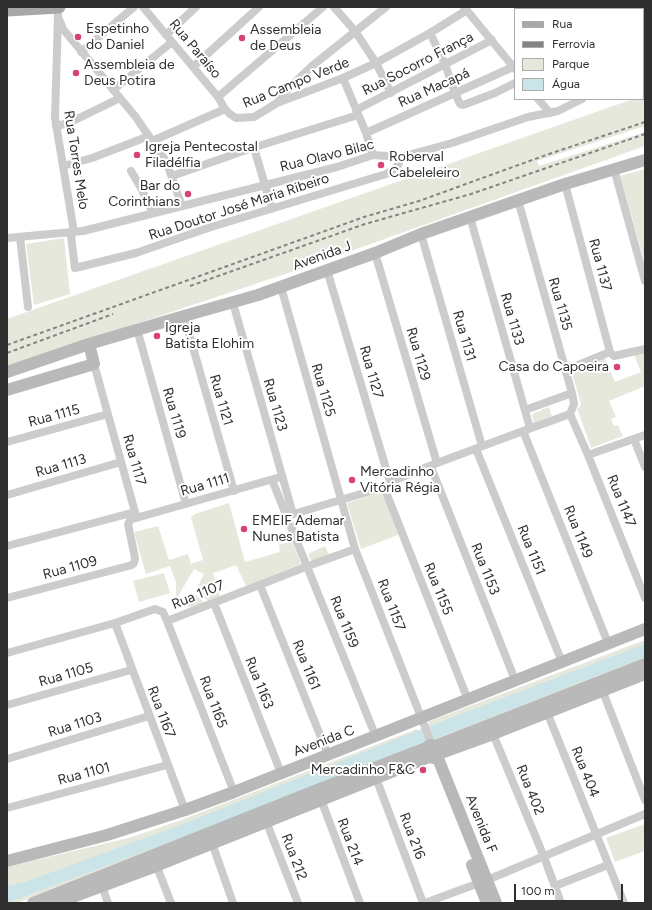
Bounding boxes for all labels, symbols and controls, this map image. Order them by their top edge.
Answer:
legend [514,8,644,100]
street label: Rua Paraíso [165,16,225,82]
text: Rua [552,17,572,31]
place label: Espetinho do Daniel [86,21,149,54]
place label: Assembleia de Deus [250,22,321,54]
street label: Rua Socorro França [360,29,476,99]
marker: Espetinho do Daniel [73,32,83,42]
marker: Assembleia de Deus [237,33,247,43]
text: Ferrovia [552,37,595,51]
street label: Rua Campo Verde [240,54,352,112]
place label: Assembleia de Deus Potira [84,57,175,90]
text: Parque [552,57,589,71]
street label: Rua Macapá [396,65,472,111]
marker: Assembleia de Deus Potira [71,68,81,78]
text: Água [552,77,580,91]
street label: Rua Torres Melo [60,109,92,211]
street label: Rua Olavo Bilac [278,136,376,176]
place label: Igreja Pentecostal Filadélfia [145,139,258,172]
place label: Roberval Cabeleleiro [389,149,460,182]
marker: Igreja Pentecostal Filadélfia [132,150,142,160]
marker: Roberval Cabeleleiro [376,160,386,170]
street label: Rua Doutor José Maria Ribeiro [147,170,331,244]
place label: Bar do Corinthians [108,178,180,210]
marker: Bar do Corinthians [183,189,193,199]
street label: Rua 1137 [585,237,615,293]
street label: Avenida J [290,238,354,274]
street label: Rua 1135 [544,276,576,332]
street label: Rua 1133 [496,291,528,347]
street label: Rua 1131 [449,309,479,363]
place label: Igreja Batista Elohim [165,320,254,352]
street label: Rua 1129 [402,325,434,383]
marker: Igreja Batista Elohim [152,331,162,341]
street label: Rua 1127 [355,344,387,400]
place label: Casa do Capoeira [498,359,609,375]
street label: Rua 1125 [307,361,339,419]
marker: Casa do Capoeira [612,362,622,372]
street label: Rua 1121 [206,373,236,427]
street label: Rua 1123 [259,377,291,433]
street label: Rua 1119 [159,385,189,441]
street label: Rua 1115 [26,401,82,431]
street label: Rua 1117 [119,433,149,487]
street label: Rua 1113 [34,451,88,481]
place label: Mercadinho Vitória Régia [360,464,440,496]
street label: Rua 1111 [179,470,231,500]
street label: Rua 1147 [603,472,639,530]
marker: Mercadinho Vitória Régia [347,475,357,485]
street label: Rua 1149 [560,503,596,561]
place label: EMEIF Ademar Nunes Batista [252,513,344,546]
street label: Rua 1151 [513,522,549,578]
marker: EMEIF Ademar Nunes Batista [239,524,249,534]
street label: Rua 1153 [467,541,503,597]
street label: Rua 1109 [41,553,99,583]
street label: Rua 1155 [420,560,456,618]
street label: Rua 1107 [169,577,227,613]
street label: Rua 1157 [373,577,409,633]
street label: Rua 1159 [326,593,362,651]
street label: Rua 1161 [288,638,324,692]
street label: Rua 1163 [241,655,277,711]
street label: Rua 1105 [37,659,95,691]
street label: Rua 1165 [195,673,231,731]
street label: Rua 1167 [143,684,179,740]
street label: Rua 1103 [46,709,104,741]
street label: Avenida C [291,722,357,760]
street label: Rua 404 [567,744,603,800]
street label: Rua 1101 [56,759,112,789]
place label: Mercadinho F&C [311,762,415,778]
street label: Rua 402 [512,762,548,818]
marker: Mercadinho F&C [418,765,428,775]
street label: Avenida F [462,792,500,856]
street label: Rua 216 [395,810,429,862]
street label: Rua 214 [333,816,367,868]
street label: Rua 212 [277,831,311,883]
scale bar [516,876,625,902]
text: 100 m [521,884,555,898]

